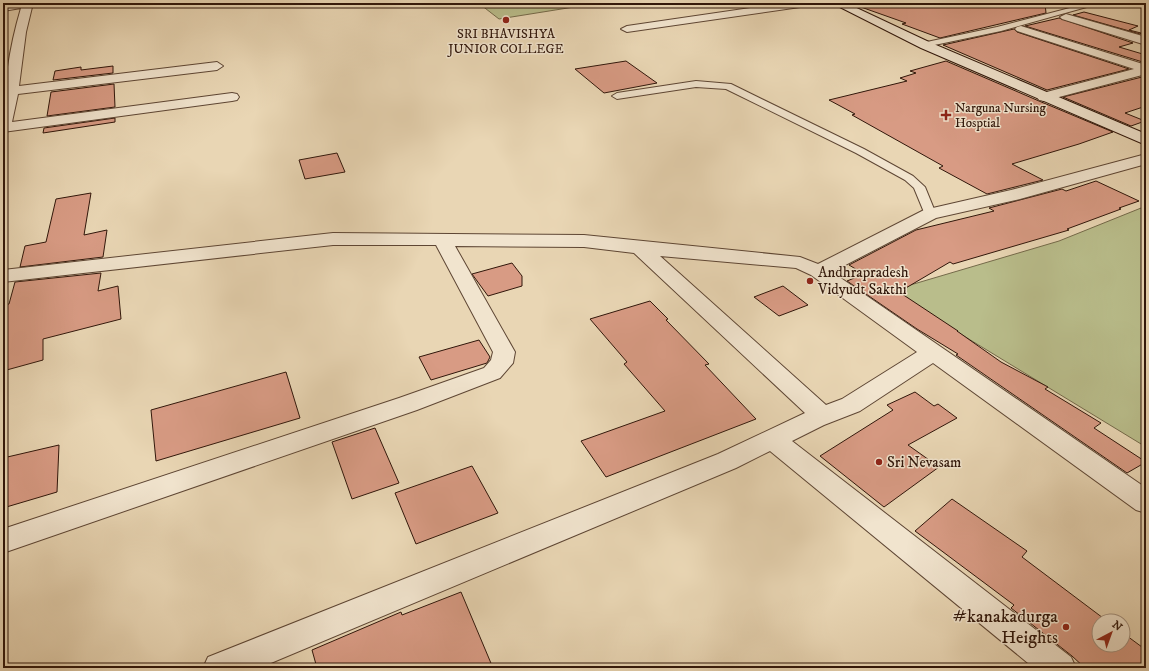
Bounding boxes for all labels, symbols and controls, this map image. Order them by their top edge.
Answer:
marker: SRI BHAVISHYA JUNIOR COLLEGE [501,15,511,25]
place label: SRI BHAVISHYA JUNIOR COLLEGE [447,26,564,57]
place label: Narguna Nursing Hosptial [955,100,1046,131]
marker: Narguna Nursing Hosptial [940,109,952,121]
place label: Andhrapradesh Vidyudt Sakthi [817,263,909,299]
marker: Andhrapradesh Vidyudt Sakthi [805,276,815,286]
place label: Sri Nevasam [887,453,961,472]
marker: Sri Nevasam [874,457,884,467]
place label: #kanakadurga Heights [953,606,1058,649]
north arrow [1091,613,1131,653]
text: N [1109,618,1125,634]
marker: #kanakadurga Heights [1061,622,1071,632]

